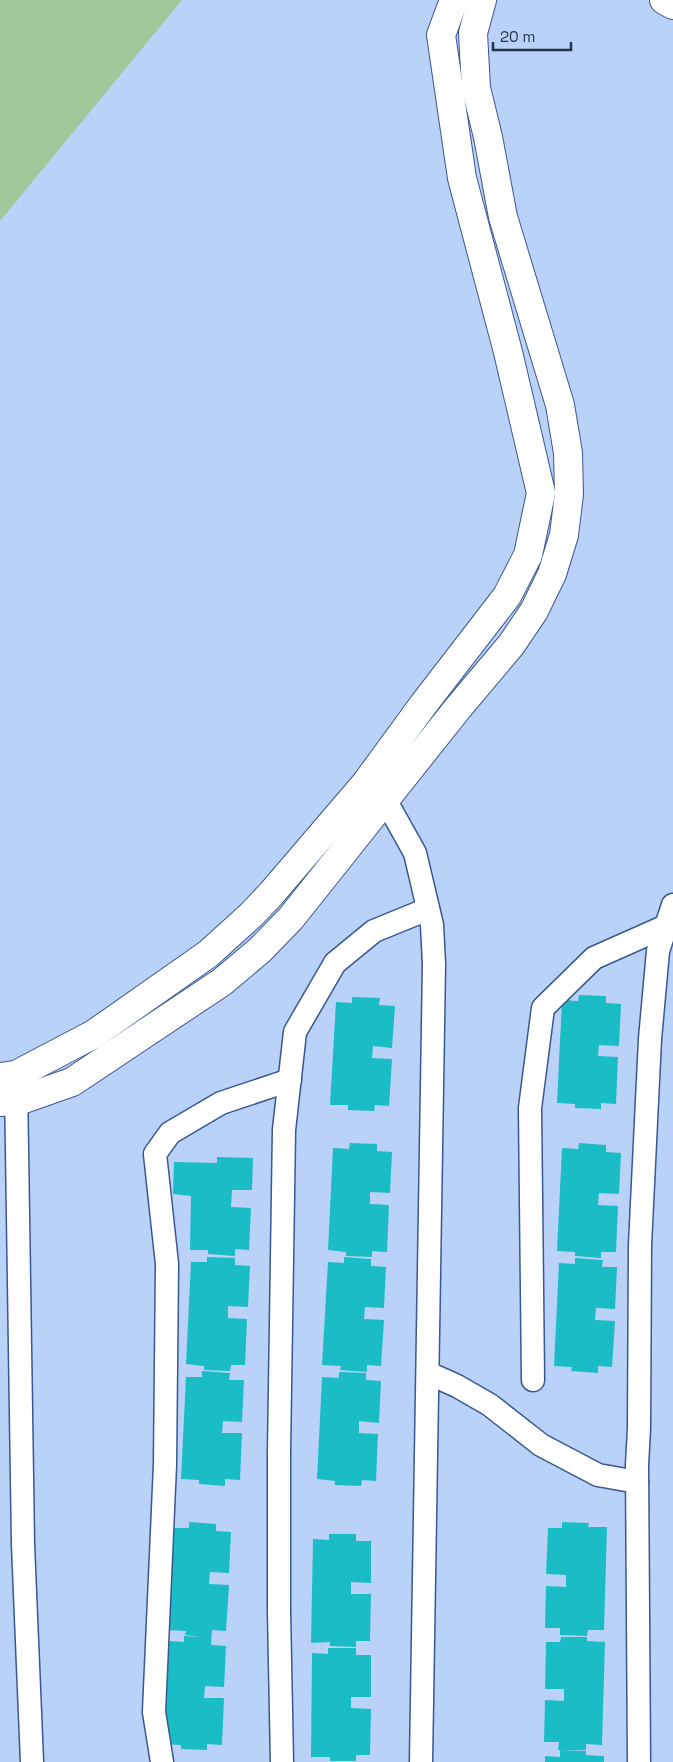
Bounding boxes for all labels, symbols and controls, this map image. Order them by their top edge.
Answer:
scale bar [493,20,570,52]
text: 20 m [500,27,535,46]

